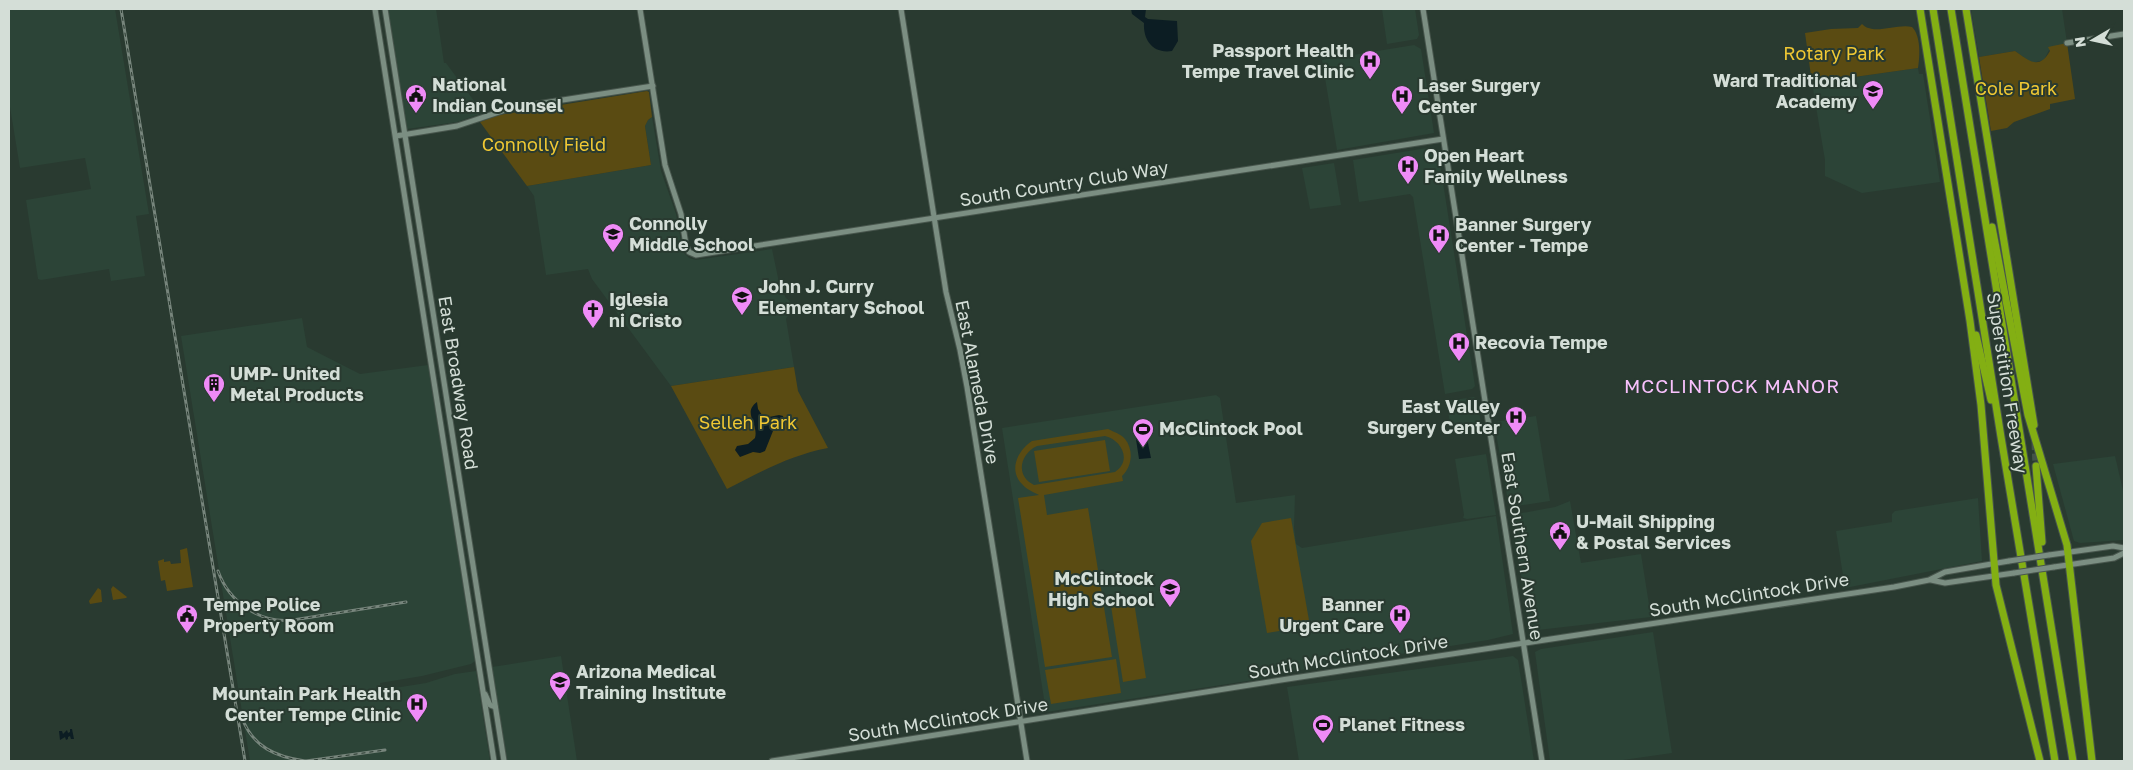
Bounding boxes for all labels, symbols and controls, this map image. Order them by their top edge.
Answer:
north arrow [2068,15,2118,65]
text: N [2070,36,2089,49]
place label: Passport Health Tempe Travel Clinic [1182,39,1354,82]
park label: Rotary Park [1783,42,1885,64]
hospital icon: Passport Health Tempe Travel Clinic [1358,49,1382,80]
place label: Ward Traditional Academy [1713,69,1857,112]
place label: National Indian Counsel [432,73,563,116]
place label: Laser Surgery Center [1418,74,1541,117]
park label: Cole Park [1975,77,2057,99]
school or university icon: Ward Traditional Academy [1861,79,1885,110]
public building icon: National Indian Counsel [404,83,428,114]
hospital icon: Laser Surgery Center [1390,84,1414,115]
park label: Connolly Field [482,133,606,155]
place label: Open Heart Family Wellness [1424,144,1568,187]
hospital icon: Open Heart Family Wellness [1396,154,1420,185]
street label: South Country Club Way [958,156,1170,210]
place label: Connolly Middle School [629,212,754,255]
place label: Banner Surgery Center - Tempe [1455,213,1592,256]
school or university icon: Connolly Middle School [601,222,625,253]
hospital icon: Banner Surgery Center - Tempe [1427,223,1451,254]
place label: John J. Curry Elementary School [758,275,924,318]
school or university icon: John J. Curry Elementary School [730,285,754,316]
place label: Iglesia ni Cristo [609,288,682,331]
street label: Superstition Freeway [1983,291,2033,475]
street label: East Broadway Road [434,294,484,471]
church icon: Iglesia ni Cristo [581,298,605,329]
street label: East Alameda Drive [951,298,1005,466]
hospital icon: Recovia Tempe [1447,331,1471,362]
place label: Recovia Tempe [1475,331,1608,353]
place label: UMP- United Metal Products [230,362,364,405]
building icon: UMP- United Metal Products [202,372,226,403]
district label: MCCLINTOCK MANOR [1624,374,1840,397]
place label: East Valley Surgery Center [1367,395,1500,438]
hospital icon: East Valley Surgery Center [1504,405,1528,436]
park label: Selleh Park [699,411,797,433]
sports icon: McClintock Pool [1131,417,1155,448]
place label: McClintock Pool [1159,417,1303,439]
street label: East Southern Avenue [1497,450,1549,642]
place label: U-Mail Shipping & Postal Services [1576,510,1731,553]
public building icon: U-Mail Shipping & Postal Services [1548,520,1572,551]
place label: McClintock High School [1048,567,1155,610]
street label: South McClintock Drive [1647,567,1850,621]
school or university icon: McClintock High School [1158,577,1182,608]
place label: Tempe Police Property Room [203,593,334,636]
place label: Banner Urgent Care [1279,593,1384,636]
public building icon: Tempe Police Property Room [175,603,199,634]
hospital icon: Banner Urgent Care [1388,603,1412,634]
street label: South McClintock Drive [1246,629,1449,683]
place label: Arizona Medical Training Institute [576,660,727,703]
school or university icon: Arizona Medical Training Institute [548,670,572,701]
place label: Mountain Park Health Center Tempe Clinic [212,682,401,725]
hospital icon: Mountain Park Health Center Tempe Clinic [405,692,429,723]
street label: South McClintock Drive [846,692,1049,746]
sports icon: Planet Fitness [1311,713,1335,744]
place label: Planet Fitness [1339,713,1465,735]

